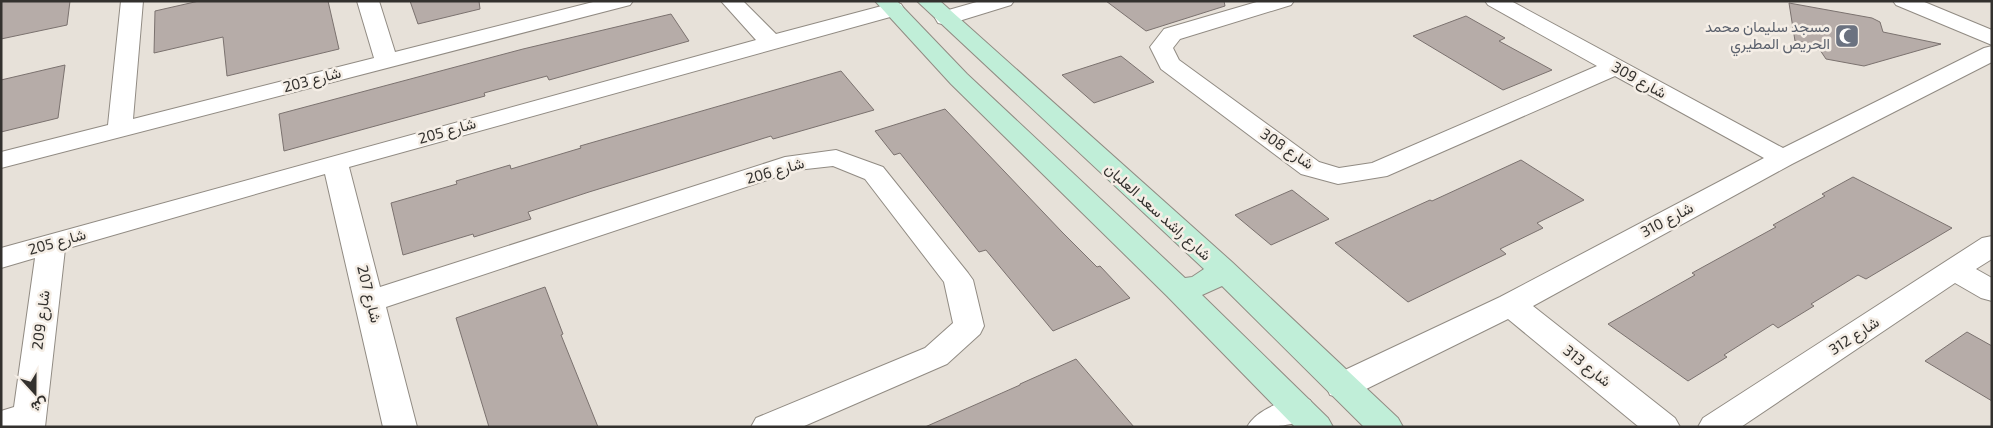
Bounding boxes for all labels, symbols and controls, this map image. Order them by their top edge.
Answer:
place label: مسجد سليمان محمد الحريص المطيري [1705,17,1830,57]
mosque icon: مسجد سليمان محمد الحريص المطيري [1834,23,1860,49]
street label: شارع 309 [1608,57,1670,104]
street label: شارع 203 [281,63,344,98]
street label: شارع 205 [416,113,479,150]
street label: شارع 308 [1256,124,1318,175]
street label: شارع 206 [744,153,807,190]
street label: شارع راشد سعد العلبان [1100,159,1216,266]
street label: شارع 310 [1637,198,1697,243]
street label: شارع 205 [26,224,89,261]
street label: شارع 207 [351,263,386,325]
street label: شارع 209 [27,289,56,351]
street label: شارع 312 [1825,312,1884,361]
street label: شارع 313 [1558,341,1615,392]
north arrow [10,368,60,418]
text: ش [28,394,51,417]

